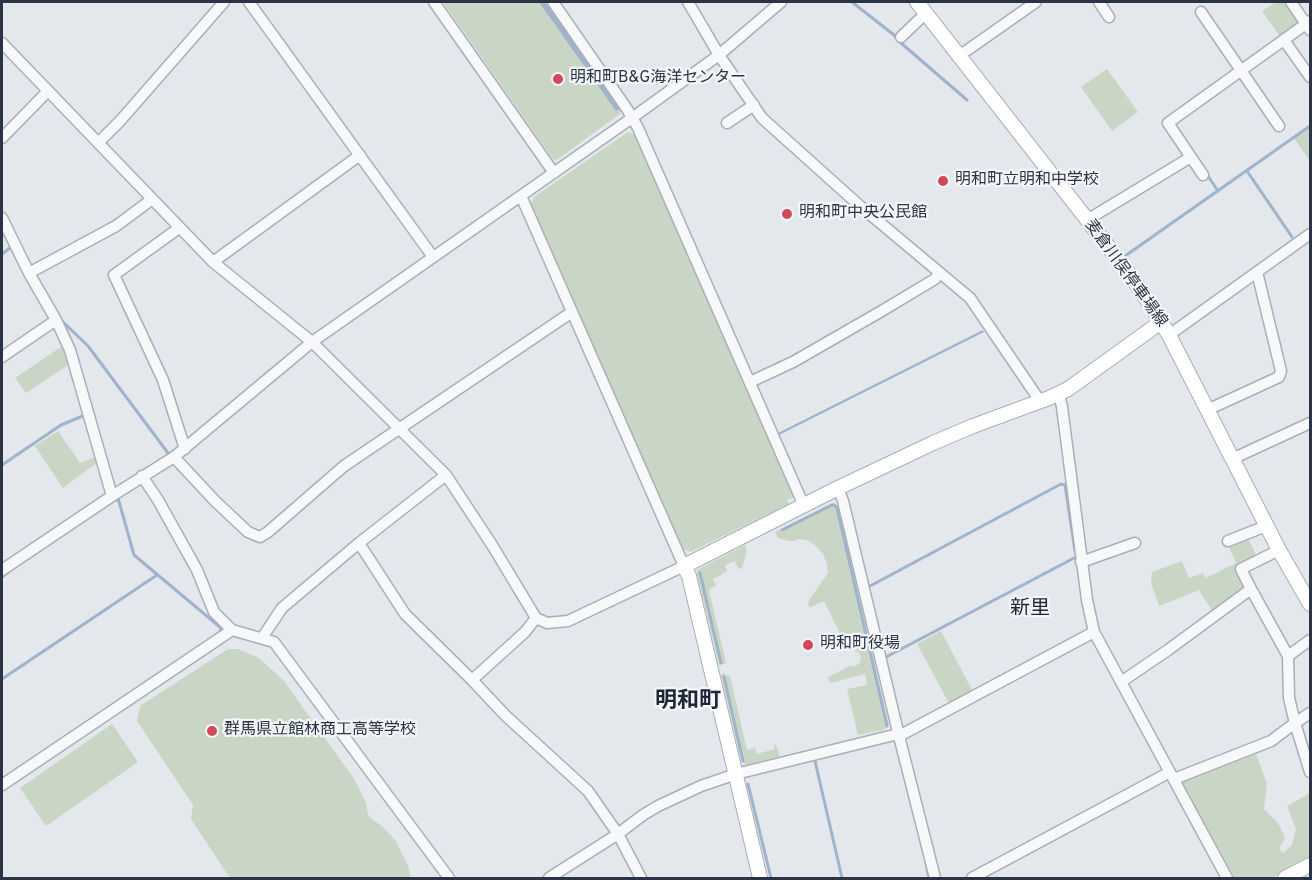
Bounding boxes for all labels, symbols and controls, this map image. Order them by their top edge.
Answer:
place label: 明和町B&G海洋センター [570,69,746,89]
marker: 明和町B&G海洋センター [551,72,565,86]
place label: 明和町立明和中学校 [955,171,1099,191]
marker: 明和町立明和中学校 [936,174,950,188]
place label: 明和町中央公民館 [799,204,927,224]
marker: 明和町中央公民館 [780,207,794,221]
street label: 麦倉川俣停車場線 [1080,217,1170,331]
district label: 新里 [1010,598,1050,622]
place label: 明和町役場 [820,635,900,655]
marker: 明和町役場 [801,638,815,652]
district label: 明和町 [655,690,721,716]
place label: 群馬県立館林商工高等学校 [224,721,416,741]
marker: 群馬県立館林商工高等学校 [205,724,219,738]

